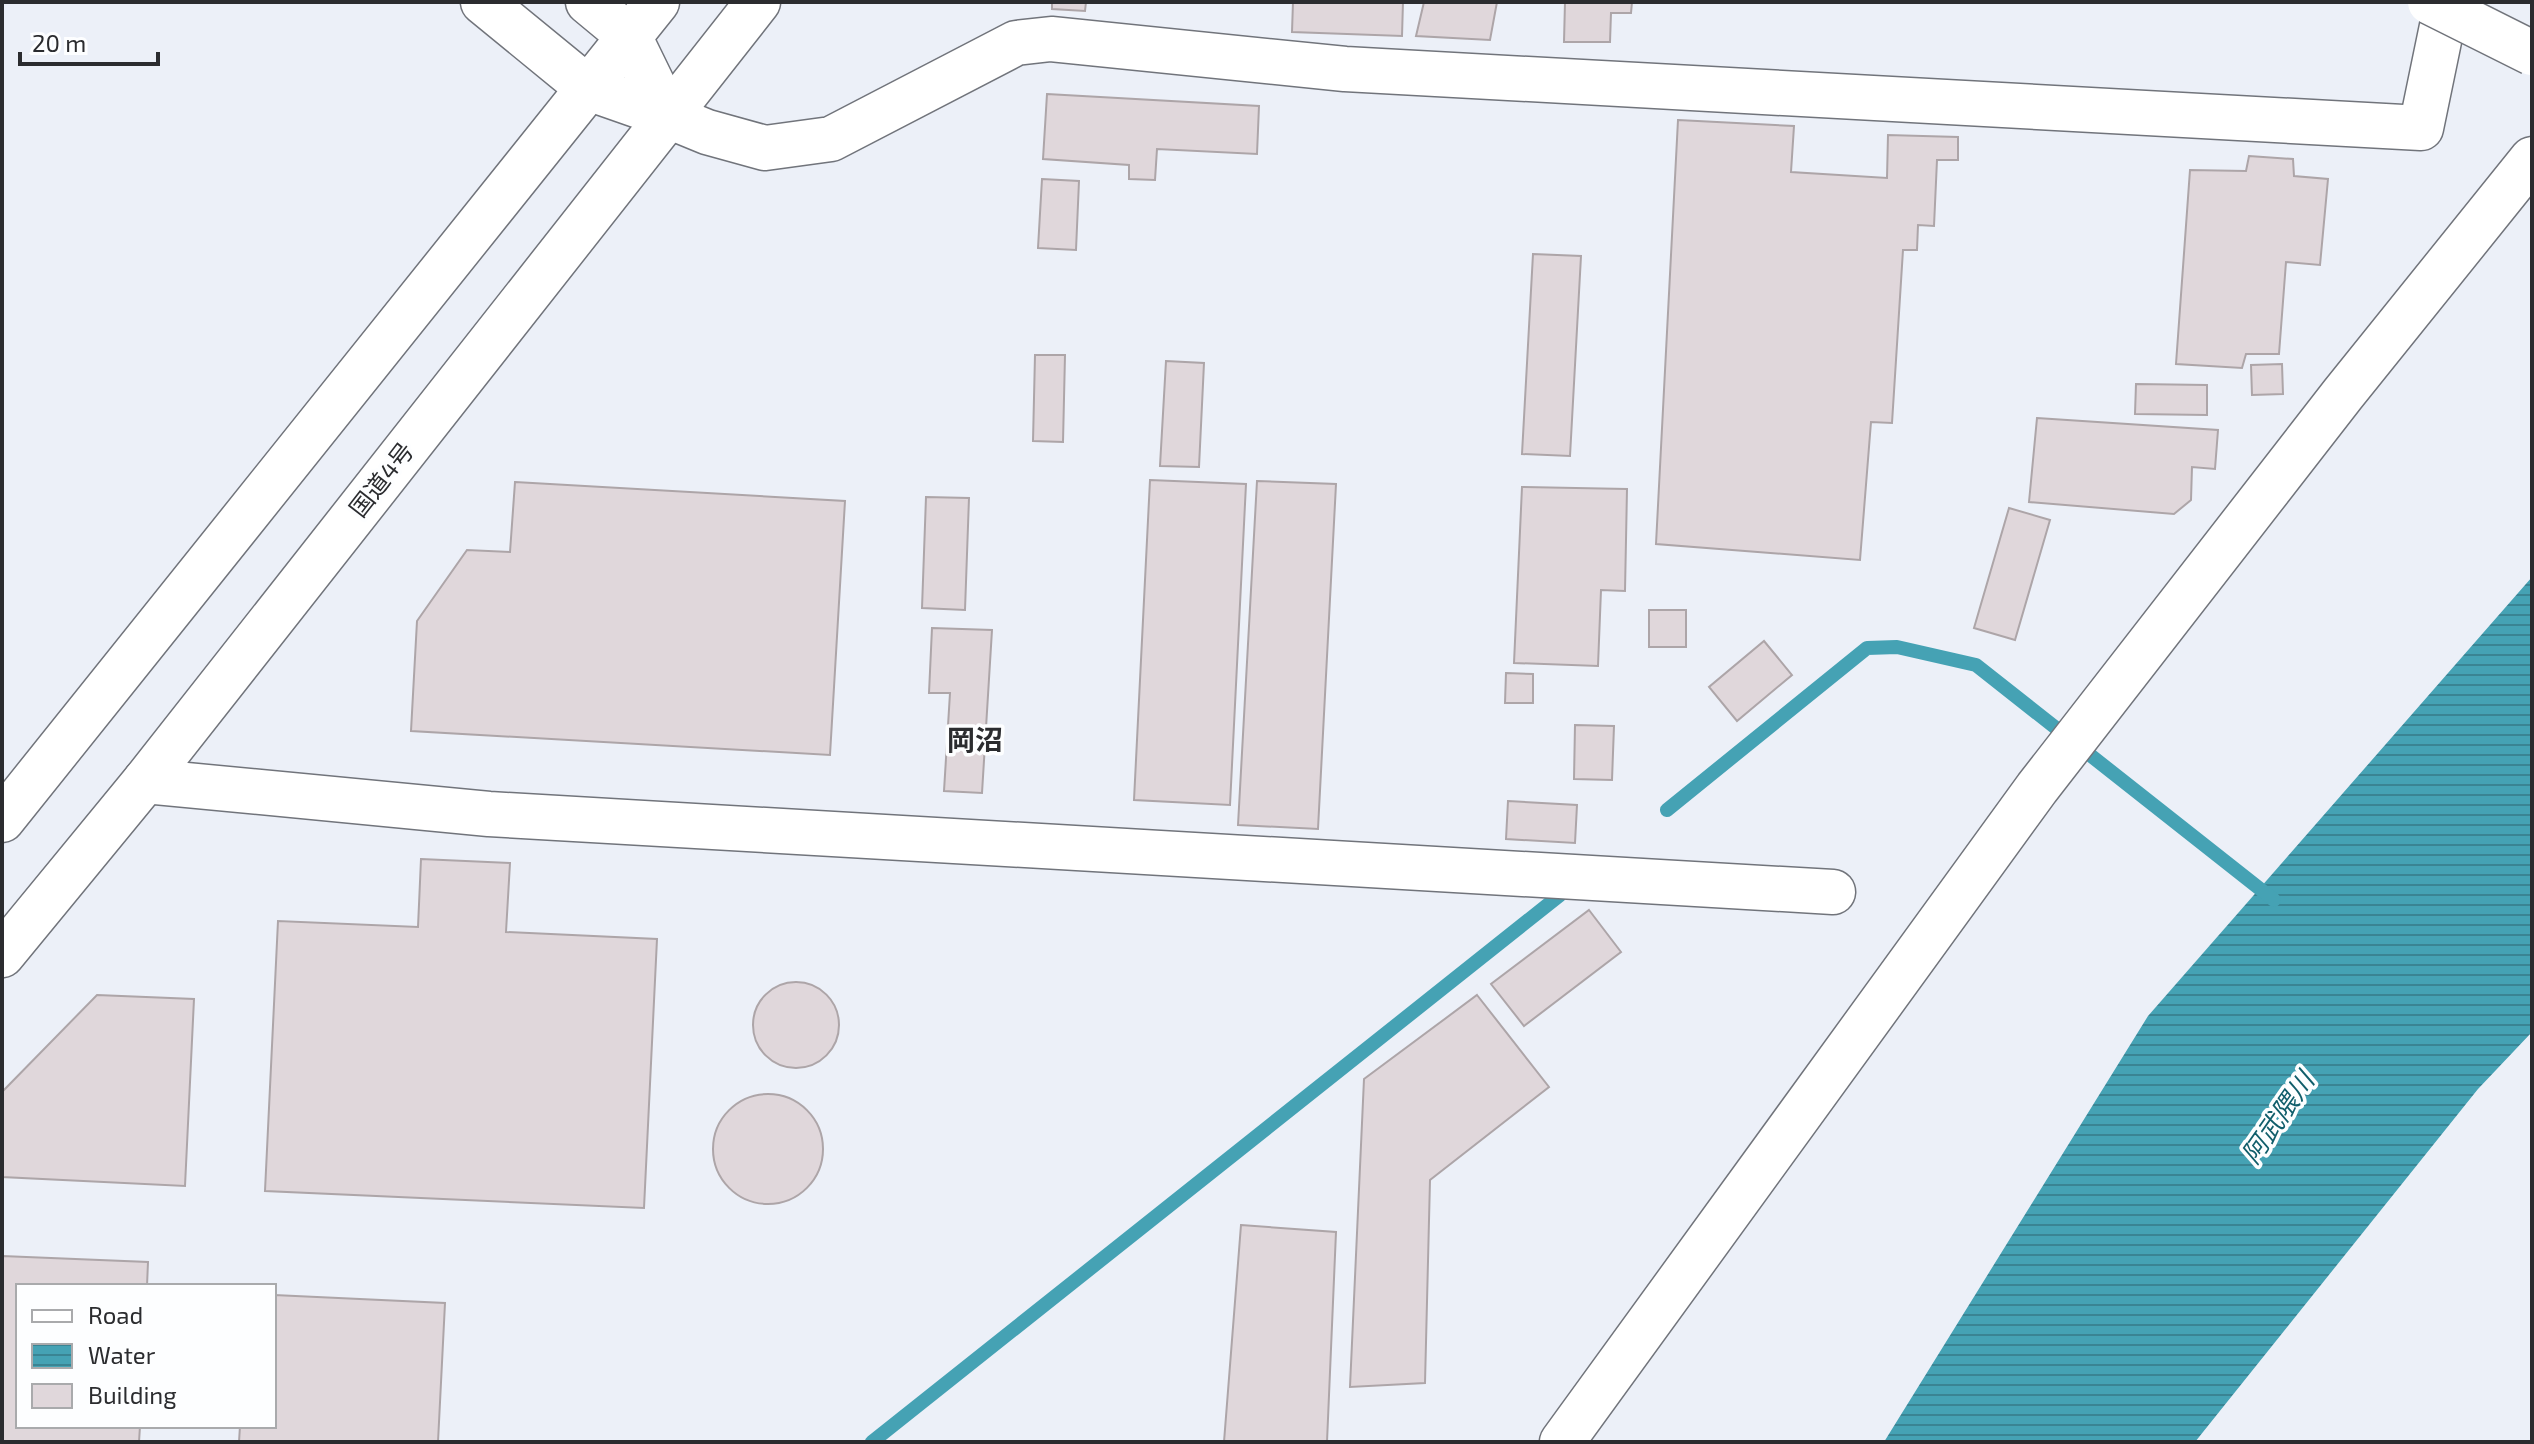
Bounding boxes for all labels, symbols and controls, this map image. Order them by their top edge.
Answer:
scale bar [20,16,158,66]
text: 20 m [32,28,86,57]
street label: 国道4号 [343,436,419,522]
district label: 岡沼 [947,722,1003,756]
water label: 阿武隈川 [2234,1063,2321,1169]
legend [16,1284,276,1428]
text: Road [88,1300,143,1329]
text: Water [88,1340,156,1369]
text: Building [88,1380,177,1409]

